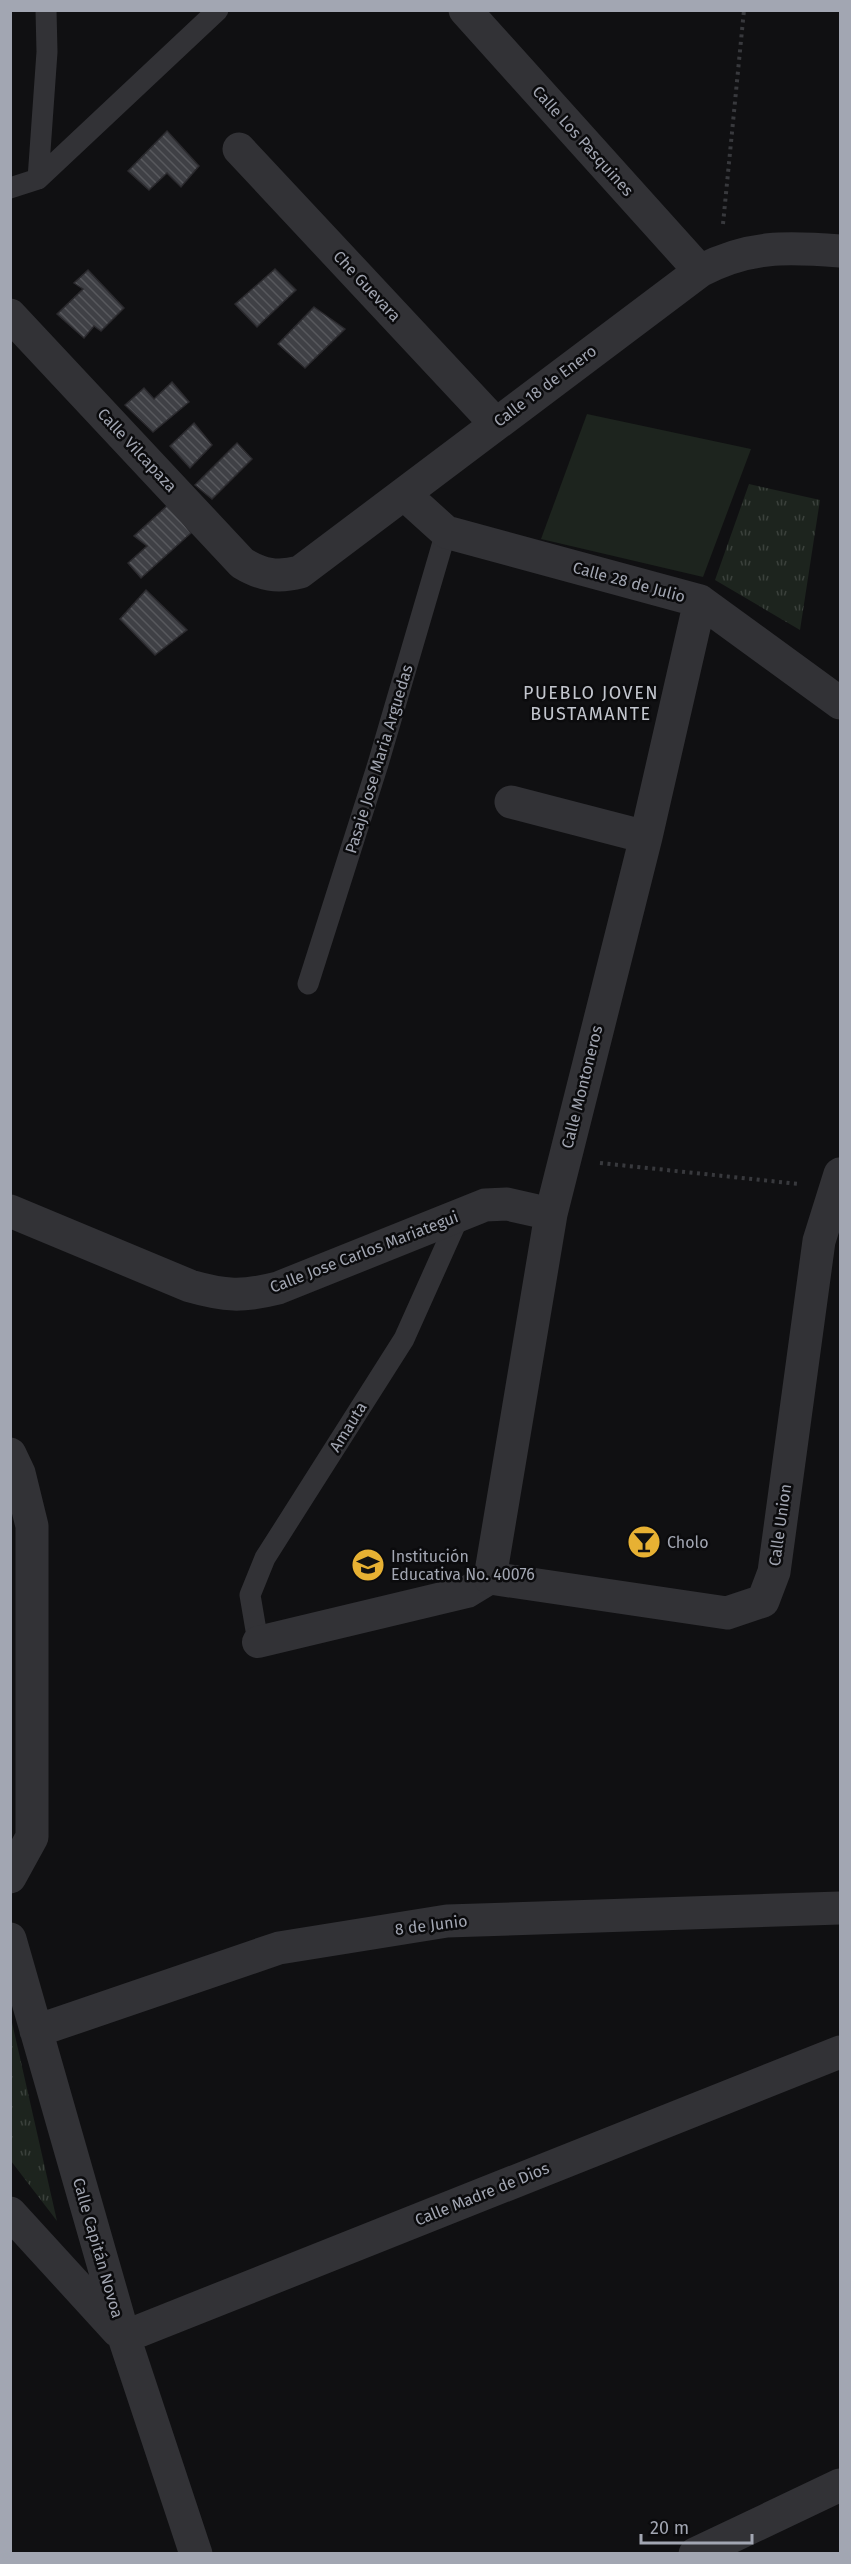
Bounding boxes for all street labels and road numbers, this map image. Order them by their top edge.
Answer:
street label: Calle Los Pasquines [529,82,637,200]
street label: Che Guevara [329,247,405,325]
street label: Calle 18 de Enero [490,341,600,431]
street label: Calle Vilcapaza [93,404,181,496]
street label: Calle 28 de Julio [571,558,687,606]
street label: Pasaje Jose Maria Arguedas [341,662,417,856]
street label: Calle Montoneros [558,1023,606,1151]
street label: Calle Jose Carlos Mariategui [267,1207,461,1297]
street label: Amauta [325,1399,371,1455]
street label: Calle Union [765,1483,795,1567]
street label: 8 de Junio [394,1911,468,1939]
street label: Calle Madre de Dios [412,2158,552,2230]
street label: Calle Capitán Novoa [69,2176,127,2320]

